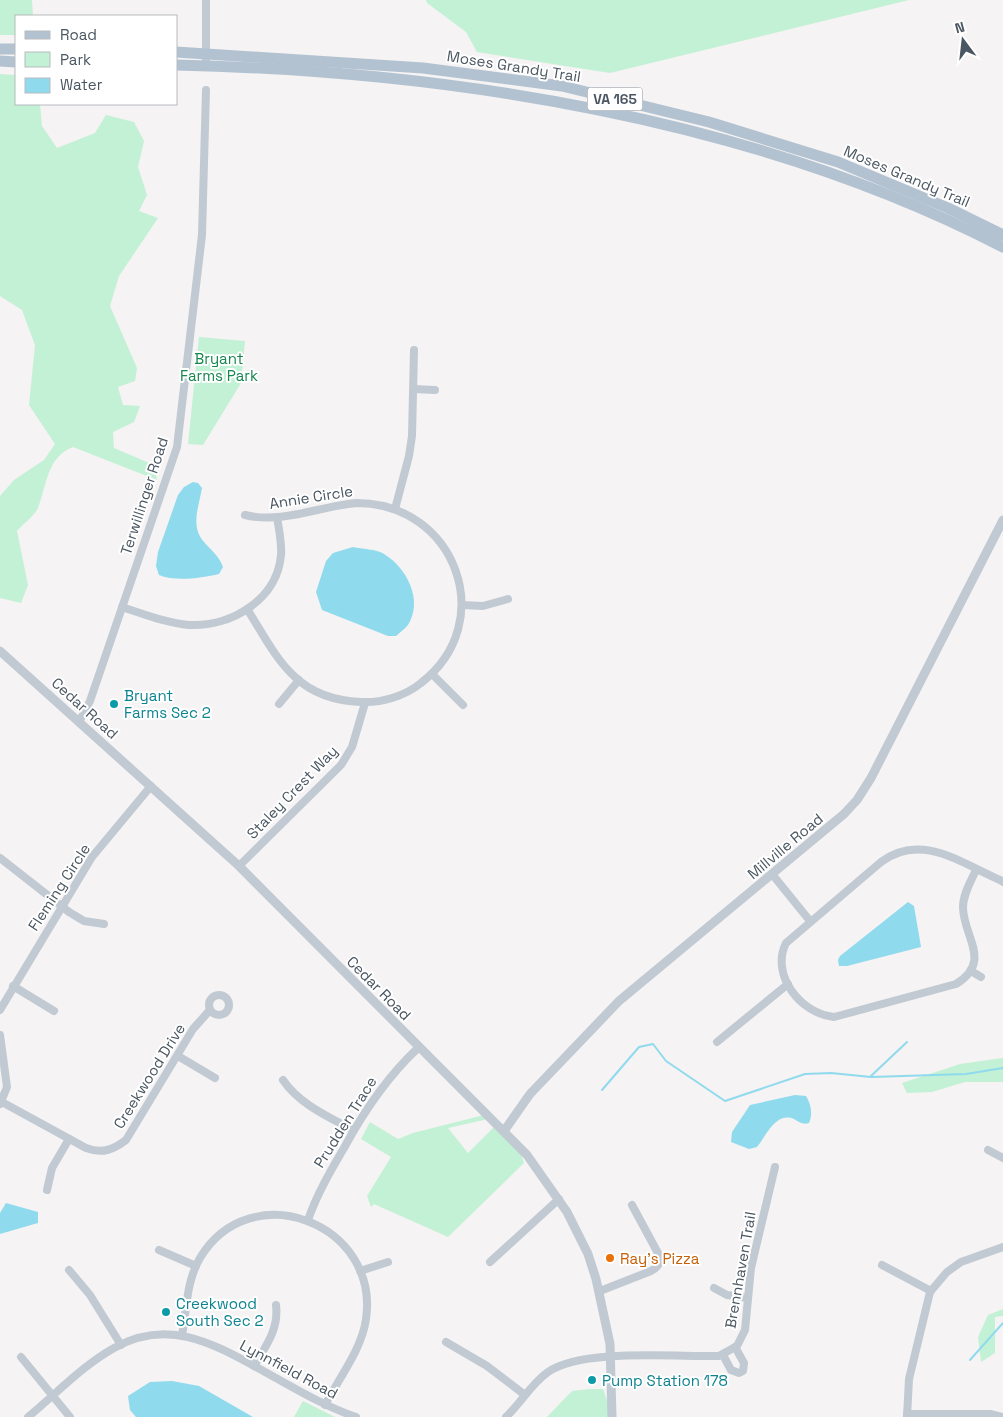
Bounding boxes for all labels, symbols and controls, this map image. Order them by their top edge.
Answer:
legend [15,15,178,105]
north arrow [938,15,988,65]
text: N [953,18,967,37]
text: Road [60,25,97,44]
street label: Moses Grandy Trail [446,46,582,86]
text: Park [60,50,91,69]
text: Water [60,75,103,94]
road number: VA 165 [588,88,642,110]
street label: Moses Grandy Trail [841,141,973,211]
park label: Bryant Farms Park [180,349,258,385]
street label: Terwillinger Road [116,435,172,557]
street label: Annie Circle [268,481,354,513]
street label: Cedar Road [48,673,122,743]
place label: Bryant Farms Sec 2 [124,686,211,722]
marker: Bryant Farms Sec 2 [108,698,120,710]
street label: Staley Crest Way [242,741,342,843]
street label: Millville Road [743,809,827,883]
street label: Fleming Circle [24,840,94,934]
street label: Cedar Road [343,952,415,1024]
street label: Creekwood Drive [109,1020,189,1132]
street label: Prudden Trace [309,1073,381,1171]
street label: Brennhaven Trail [720,1210,760,1330]
place label: Ray's Pizza [620,1249,700,1268]
marker: Ray's Pizza [604,1252,616,1264]
place label: Creekwood South Sec 2 [176,1294,264,1330]
marker: Creekwood South Sec 2 [160,1306,172,1318]
street label: Lynnfield Road [237,1335,341,1403]
place label: Pump Station 178 [602,1371,728,1390]
marker: Pump Station 178 [586,1374,598,1386]

